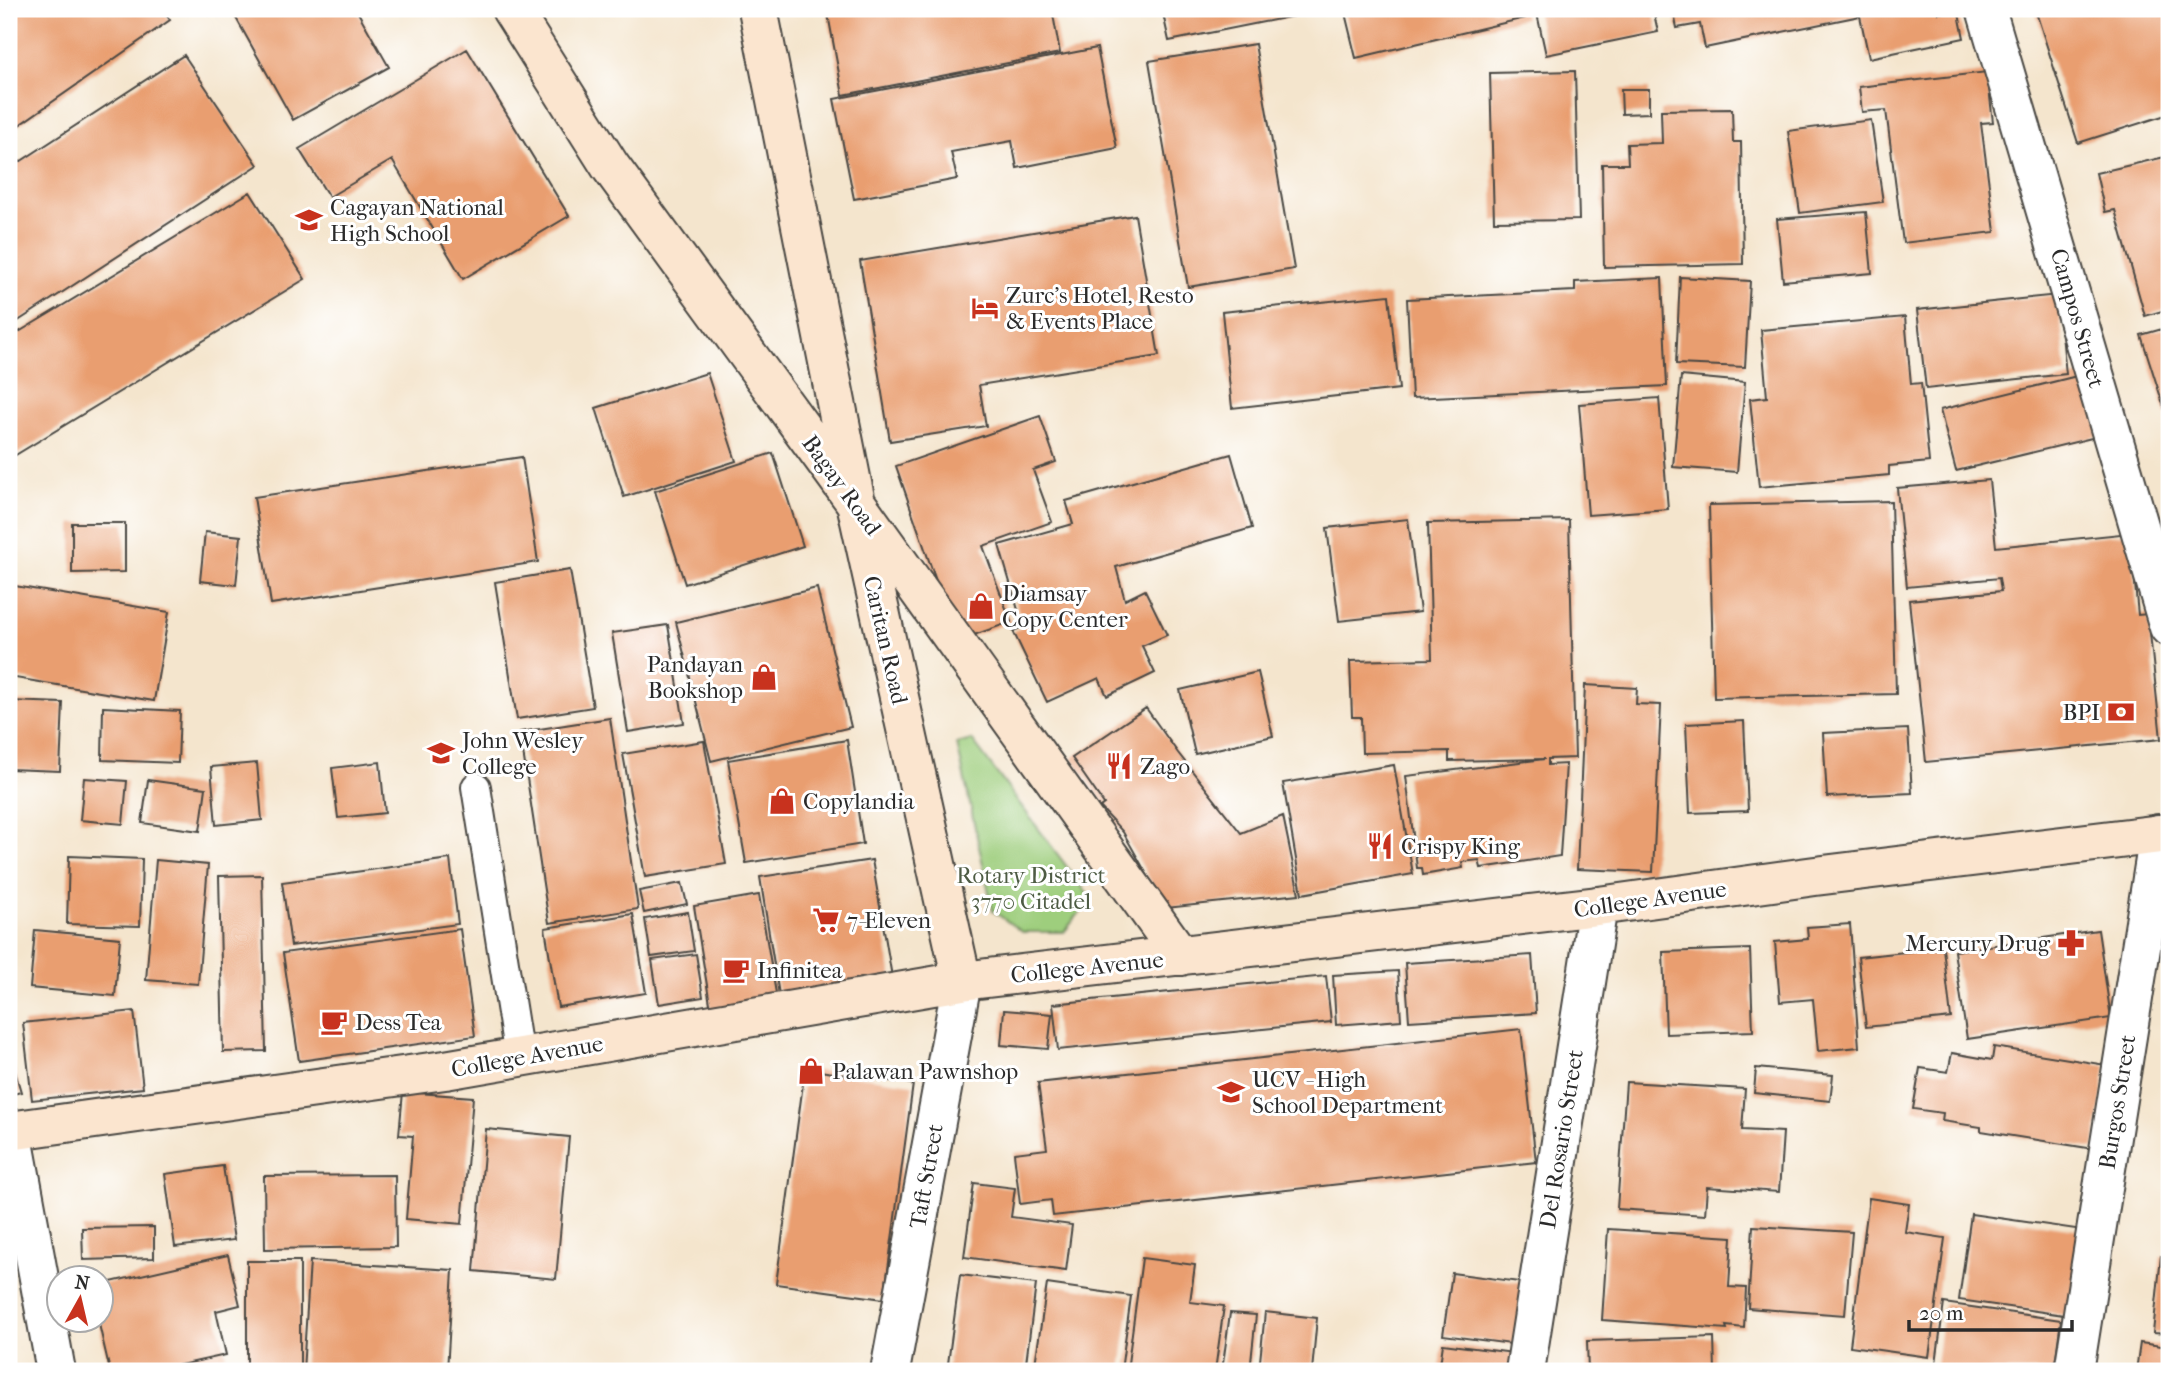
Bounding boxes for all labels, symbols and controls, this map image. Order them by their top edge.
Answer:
place label: Cagayan National High School [330,194,504,247]
school or university icon: Cagayan National High School [294,205,324,235]
street label: Campos Street [2045,245,2110,391]
place label: Zurc's Hotel, Resto & Events Place [1006,282,1194,335]
hotel icon: Zurc's Hotel, Resto & Events Place [970,293,1000,323]
street label: Bagay Road [796,430,887,541]
street label: Caritan Road [858,573,913,707]
place label: Diamsay Copy Center [1002,580,1128,633]
shop icon: Diamsay Copy Center [966,591,996,621]
place label: Pandayan Bookshop [647,651,744,704]
shop icon: Pandayan Bookshop [749,662,779,692]
bank icon: BPI [2106,697,2136,727]
place label: BPI [2062,699,2100,726]
place label: John Wesley College [460,727,584,780]
school or university icon: John Wesley College [426,738,456,768]
restaurant icon: Zago [1104,751,1134,781]
place label: Zago [1140,753,1190,780]
shop icon: Copylandia [767,786,797,816]
place label: Copylandia [803,788,915,815]
restaurant icon: Crispy King [1365,831,1395,861]
place label: Crispy King [1401,833,1520,860]
park label: Rotary District 3770 Citadel [956,862,1106,915]
street label: College Avenue [1572,875,1728,924]
supermarket icon: 7-Eleven [811,905,841,935]
place label: 7-Eleven [847,907,932,934]
pharmacy icon: Mercury Drug [2056,928,2086,958]
place label: Mercury Drug [1905,930,2051,957]
street label: College Avenue [1009,946,1165,989]
cafe icon: Infinitea [721,955,751,985]
place label: Infinitea [757,957,843,984]
cafe icon: Dess Tea [319,1007,349,1037]
place label: Dess Tea [355,1009,442,1036]
street label: College Avenue [449,1030,605,1083]
street label: Burgos Street [2094,1033,2141,1171]
street label: Del Rosario Street [1534,1048,1589,1231]
shop icon: Palawan Pawnshop [796,1056,826,1086]
place label: Palawan Pawnshop [832,1058,1018,1085]
place label: UCV - High School Department [1252,1066,1443,1119]
school or university icon: UCV - High School Department [1216,1077,1246,1107]
street label: Taft Street [904,1122,949,1230]
north arrow [46,1264,116,1334]
text: N [74,1271,91,1295]
scale bar [1909,1289,2071,1333]
text: 20 m [1919,1301,1964,1325]

